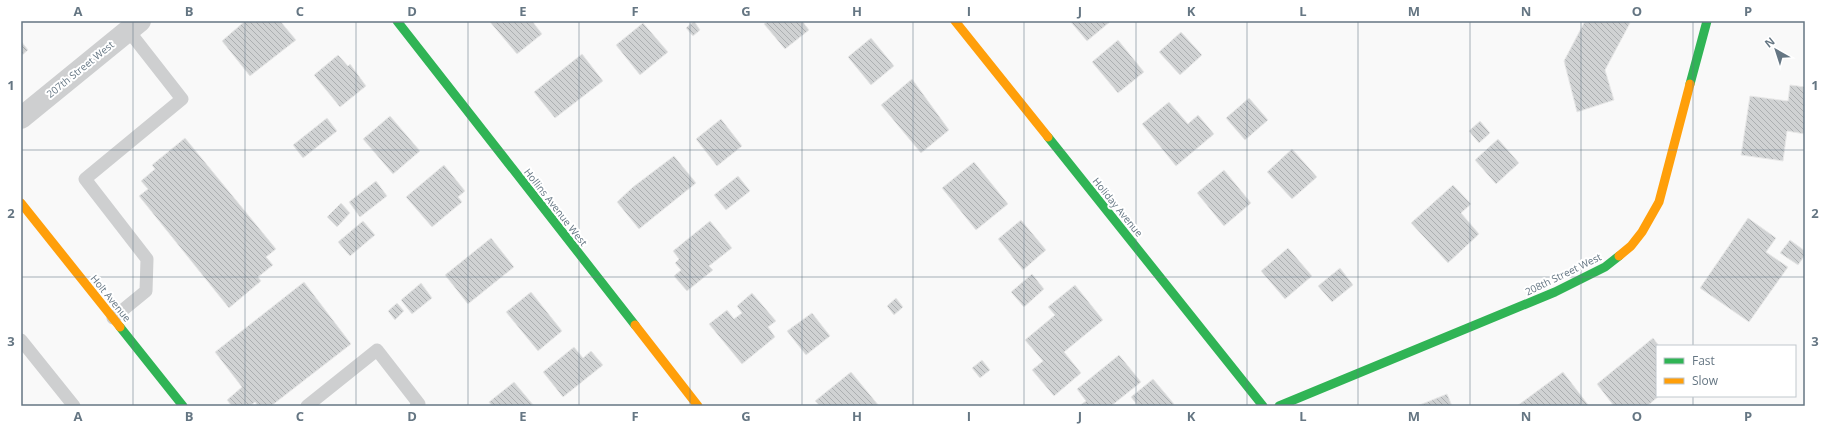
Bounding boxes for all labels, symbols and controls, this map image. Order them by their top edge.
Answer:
text: A [74,2,83,20]
text: B [185,2,194,20]
text: C [296,2,304,20]
text: D [407,2,417,20]
text: E [519,2,527,20]
text: F [631,2,639,20]
text: G [741,2,751,20]
text: H [852,2,862,20]
text: I [967,2,971,20]
text: J [1077,2,1082,20]
text: K [1187,2,1196,20]
text: L [1299,2,1307,20]
text: M [1408,2,1420,20]
text: N [1521,2,1531,20]
text: O [1632,2,1642,20]
text: P [1744,2,1752,20]
north arrow [1756,30,1796,70]
text: N [1761,33,1778,50]
street label: 207th Street West [43,37,117,101]
text: 1 [7,76,15,94]
text: 1 [1811,76,1819,94]
street label: Hollins Avenue West [521,165,591,249]
street label: Holiday Avenue [1090,174,1147,240]
text: 2 [7,204,15,222]
text: 2 [1811,204,1819,222]
street label: 208th Street West [1523,249,1604,299]
street label: Holt Avenue [88,271,135,325]
text: 3 [7,332,15,350]
text: 3 [1811,332,1819,350]
legend [1656,345,1796,397]
text: Fast [1692,352,1715,369]
text: Slow [1692,372,1719,389]
text: A [74,407,83,425]
text: B [185,407,194,425]
text: C [296,407,304,425]
text: D [407,407,417,425]
text: E [519,407,527,425]
text: F [631,407,639,425]
text: G [741,407,751,425]
text: H [852,407,862,425]
text: I [967,407,971,425]
text: J [1077,407,1082,425]
text: K [1187,407,1196,425]
text: L [1299,407,1307,425]
text: M [1408,407,1420,425]
text: N [1521,407,1531,425]
text: O [1632,407,1642,425]
text: P [1744,407,1752,425]

